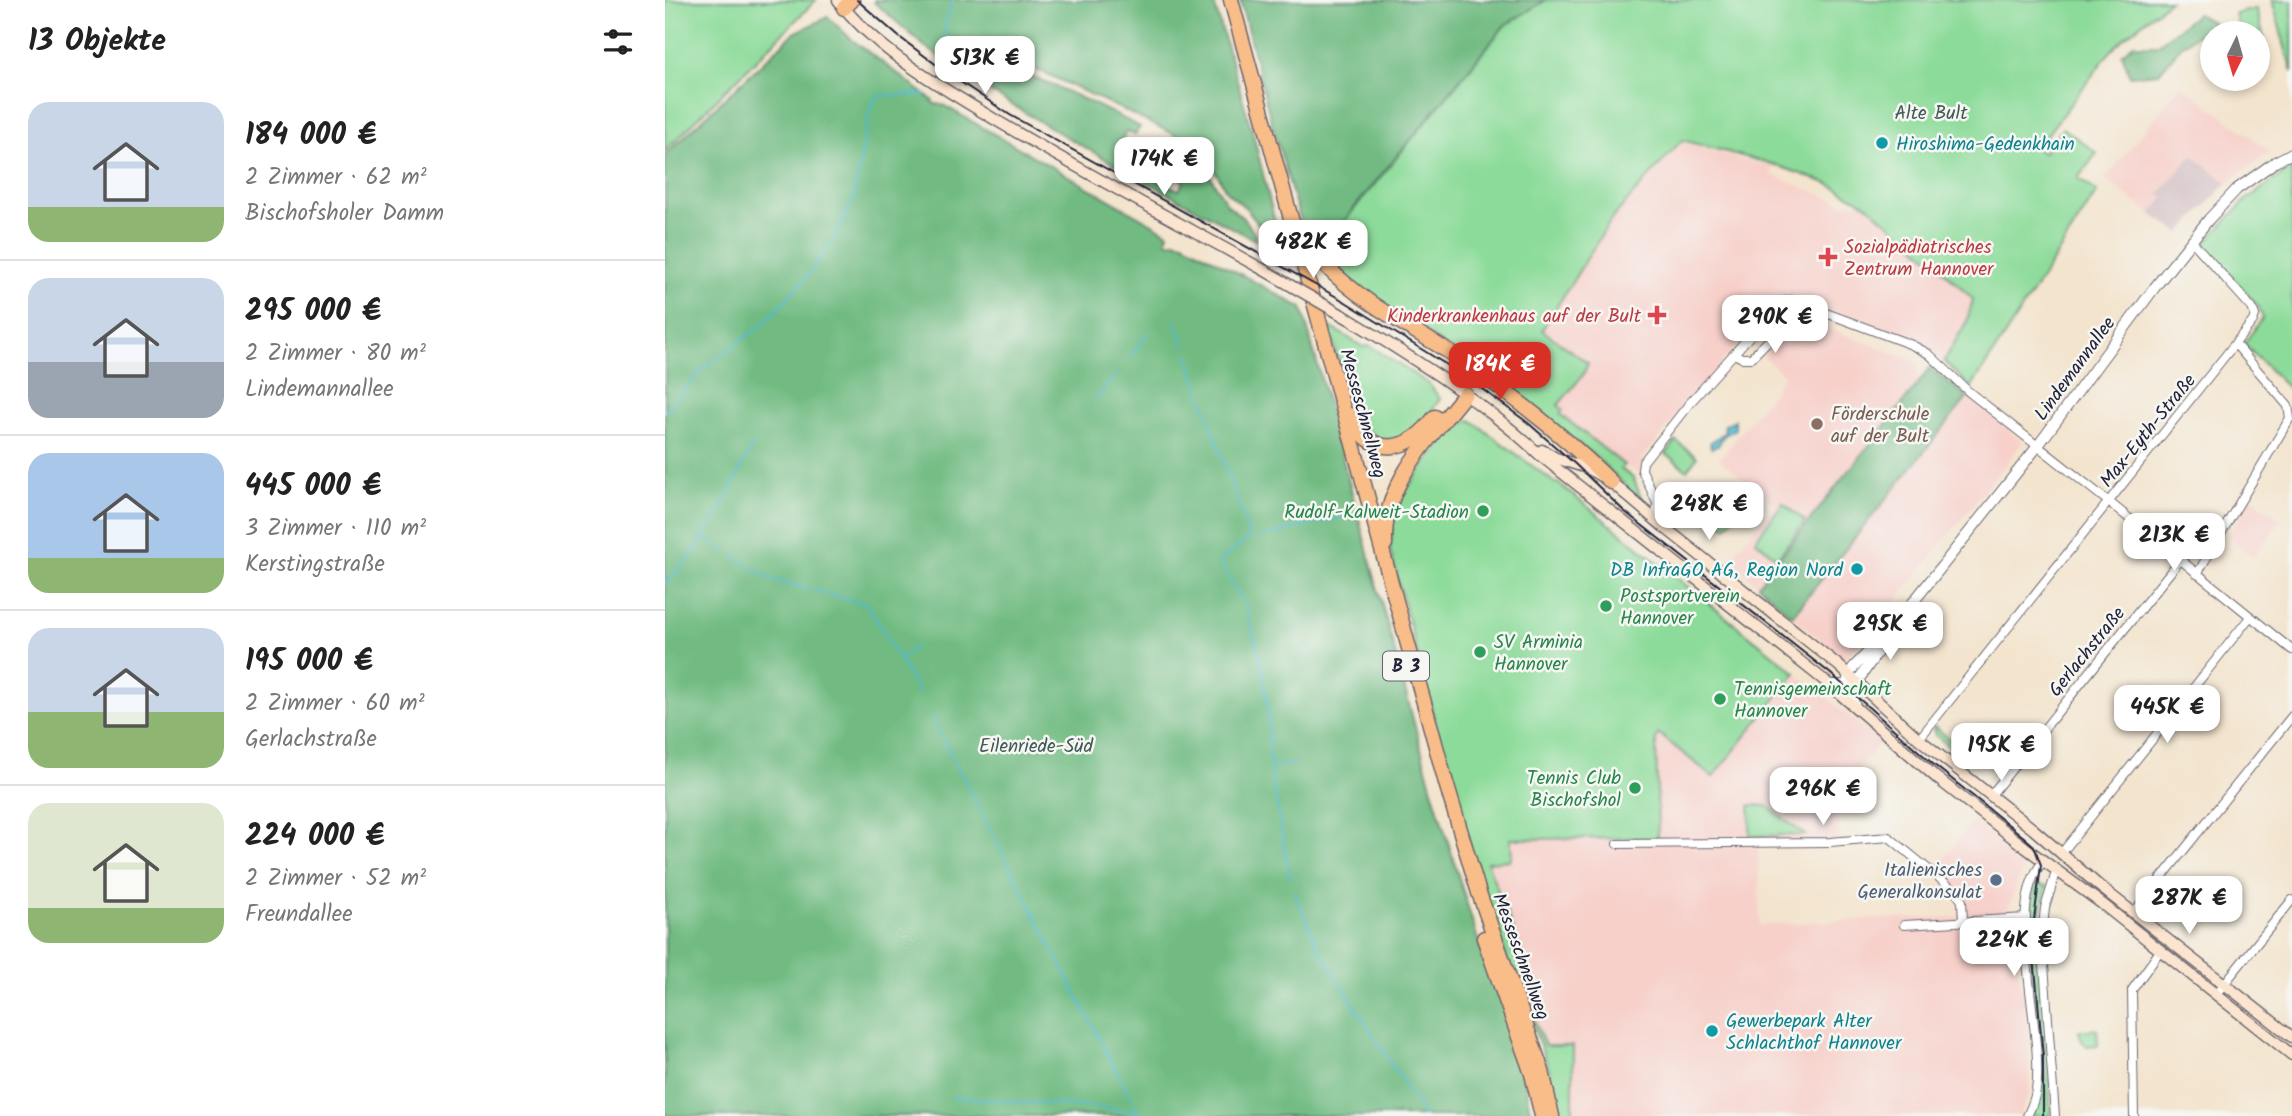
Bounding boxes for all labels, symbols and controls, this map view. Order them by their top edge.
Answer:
text: 13 Objekte [28,18,166,66]
north arrow [2200,21,2270,91]
map controls [2200,21,2270,91]
icon: filters [599,23,637,61]
pin: 513K € [928,36,1042,96]
text: 513K € [951,41,1019,77]
park label: Alte Bult [1895,99,1968,129]
text: 184 000 € [245,112,376,160]
icon: home [84,130,168,214]
place label: Hiroshima-Gedenkhain [1896,130,2075,160]
marker: Hiroshima-Gedenkhain [1874,135,1890,151]
pin: 174K € [1107,138,1221,197]
text: 174K € [1130,142,1198,178]
text: 2 Zimmer · 62 m² [245,160,427,196]
text: Bischofsholer Damm [245,196,444,232]
pin: 482K € [1256,220,1370,280]
text: 482K € [1275,225,1351,261]
place label: Sozialpädiatrisches Zentrum Hannover [1844,233,1995,285]
marker: Sozialpädiatrisches Zentrum Hannover [1818,247,1838,267]
text: 295 000 € [245,288,381,336]
pin: 290K € [1718,296,1832,355]
text: 290K € [1738,300,1812,336]
place label: Kinderkrankenhaus auf der Bult [1387,302,1642,332]
marker: Kinderkrankenhaus auf der Bult [1647,305,1667,325]
icon: home [84,306,168,390]
street label: Lindemannallee [2027,310,2124,428]
text: 2 Zimmer · 80 m² [245,336,426,372]
pin: 184K € [1443,342,1557,402]
street label: Messeschnellweg [1330,345,1394,482]
text: 184K € [1465,347,1535,383]
street label: Max-Eyth-Straße [2093,367,2204,495]
text: Lindemannallee [245,372,394,408]
place label: Förderschule auf der Bult [1831,400,1930,452]
marker: Förderschule auf der Bult [1809,416,1825,432]
text: 445 000 € [245,463,381,511]
icon: home [84,481,168,565]
pin: 248K € [1652,482,1766,542]
text: 248K € [1671,487,1747,523]
place label: Rudolf-Kalweit-Stadion [1284,498,1469,528]
marker: Rudolf-Kalweit-Stadion [1475,503,1491,519]
text: 3 Zimmer · 110 m² [245,511,426,547]
pin: 213K € [2117,514,2231,573]
text: 213K € [2139,518,2209,554]
text: Kerstingstraße [245,547,385,583]
place label: DB InfraGO AG, Region Nord [1610,556,1844,586]
marker: DB InfraGO AG, Region Nord [1849,561,1865,577]
place label: Postsportverein Hannover [1620,582,1740,634]
marker: Postsportverein Hannover [1598,598,1614,614]
street label: Gerlachstraße [2042,600,2134,704]
pin: 295K € [1833,602,1947,662]
text: 295K € [1853,607,1927,643]
place label: SV Arminia Hannover [1494,628,1583,680]
text: 195 000 € [245,638,373,686]
marker: SV Arminia Hannover [1472,644,1488,660]
road number: B 3 [1383,652,1429,680]
icon: home [84,656,168,740]
place label: Tennisgemeinschaft Hannover [1734,675,1892,727]
text: 2 Zimmer · 60 m² [245,686,425,722]
pin: 445K € [2110,686,2224,745]
text: 445K € [2130,690,2204,726]
marker: Tennisgemeinschaft Hannover [1712,691,1728,707]
text: Gerlachstraße [245,722,377,758]
pin: 195K € [1944,724,2058,783]
text: 195K € [1967,728,2035,764]
park label: Eilenriede-Süd [979,732,1093,762]
place label: Tennis Club Bischofshol [1527,764,1621,816]
pin: 296K € [1766,768,1880,827]
text: 296K € [1786,772,1860,808]
marker: Tennis Club Bischofshol [1627,780,1643,796]
text: 224 000 € [245,813,385,861]
icon: home [84,831,168,915]
place label: Italienisches Generalkonsulat [1858,856,1983,908]
text: 2 Zimmer · 52 m² [245,861,426,897]
marker: Italienisches Generalkonsulat [1988,872,2004,888]
pin: 287K € [2132,876,2246,936]
text: 287K € [2151,881,2227,917]
street label: Messeschnellweg [1483,889,1557,1024]
text: Freundallee [245,897,353,933]
pin: 224K € [1957,918,2071,978]
text: 224K € [1976,923,2052,959]
place label: Gewerbepark Alter Schlachthof Hannover [1726,1007,1903,1059]
marker: Gewerbepark Alter Schlachthof Hannover [1704,1023,1720,1039]

